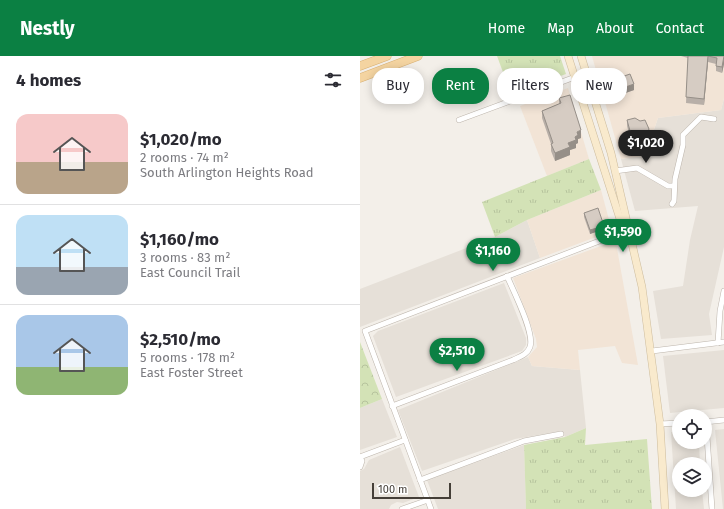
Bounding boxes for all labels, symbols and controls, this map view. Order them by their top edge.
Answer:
text: Nestly [20,17,75,40]
text: Home [488,20,525,37]
text: Map [547,20,574,37]
text: About [596,20,634,37]
text: Contact [656,20,704,37]
chip: Buy [372,68,424,104]
chip: Rent [432,68,489,104]
chip: Filters [497,68,563,104]
chip: New [571,68,627,104]
icon: filters [322,69,344,91]
text: 4 homes [16,70,81,91]
text: $1,020/mo [140,129,222,150]
icon: home [48,130,96,178]
pin: $1,020 [613,130,679,164]
text: $1,020 [627,135,665,150]
text: 2 rooms · 74 m² [140,150,229,165]
text: South Arlington Heights Road [140,165,314,180]
pin: $1,590 [590,219,656,253]
text: $1,590 [604,224,642,239]
text: $1,160/mo [140,229,219,250]
icon: home [48,231,96,279]
pin: $1,160 [460,238,526,272]
text: $1,160 [475,243,511,258]
text: 3 rooms · 83 m² [140,250,230,265]
text: East Council Trail [140,265,240,280]
text: $2,510/mo [140,329,221,350]
icon: home [48,331,96,379]
pin: $2,510 [424,338,490,372]
text: $2,510 [439,343,475,358]
text: 5 rooms · 178 m² [140,350,235,365]
text: East Foster Street [140,365,243,380]
map controls [672,409,712,497]
button: locate [672,409,712,449]
button: layers [672,457,712,497]
scale bar [372,481,451,500]
text: 100 m [378,483,407,496]

